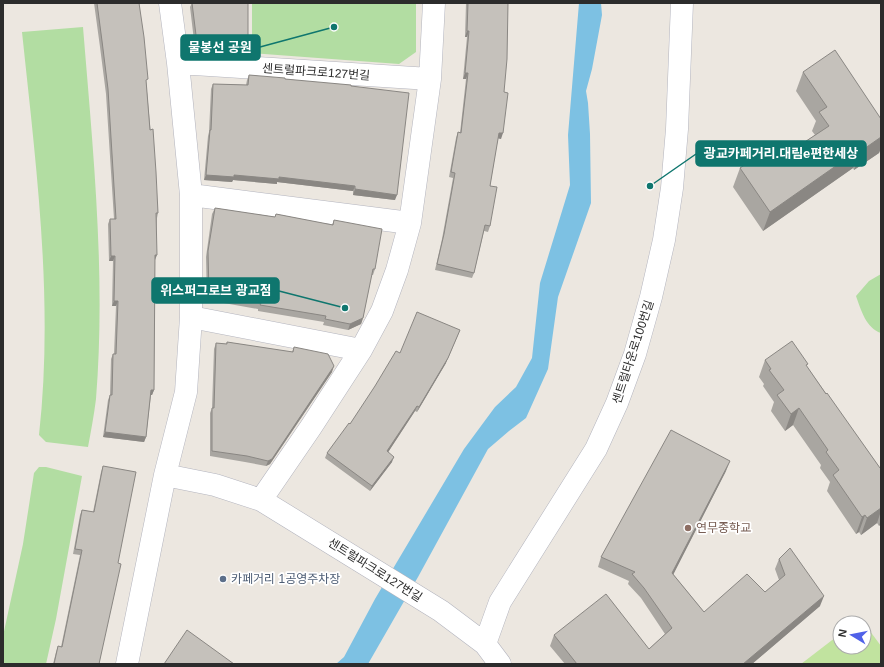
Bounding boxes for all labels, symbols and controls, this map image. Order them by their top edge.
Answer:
callout: 물봉선 공원 [181,35,260,60]
text: 물봉선 공원 [188,40,252,55]
street label: 센트럴파크로127번길 [261,61,371,83]
callout: 광교카페거리.대림e편한세상 [696,141,866,166]
text: 광교카페거리.대림e편한세상 [704,146,858,161]
callout: 위스퍼그로브 광교점 [152,278,279,303]
text: 위스퍼그로브 광교점 [160,283,272,298]
street label: 센트럴타운로100번길 [610,298,656,406]
place label: 연무중학교 [696,521,751,535]
marker: 연무중학교 [683,523,693,533]
street label: 센트럴파크로127번길 [325,535,425,605]
place label: 카페거리 1공영주차장 [231,572,340,586]
marker: 카페거리 1공영주차장 [218,574,228,584]
north arrow [832,615,872,655]
text: N [836,628,849,638]

